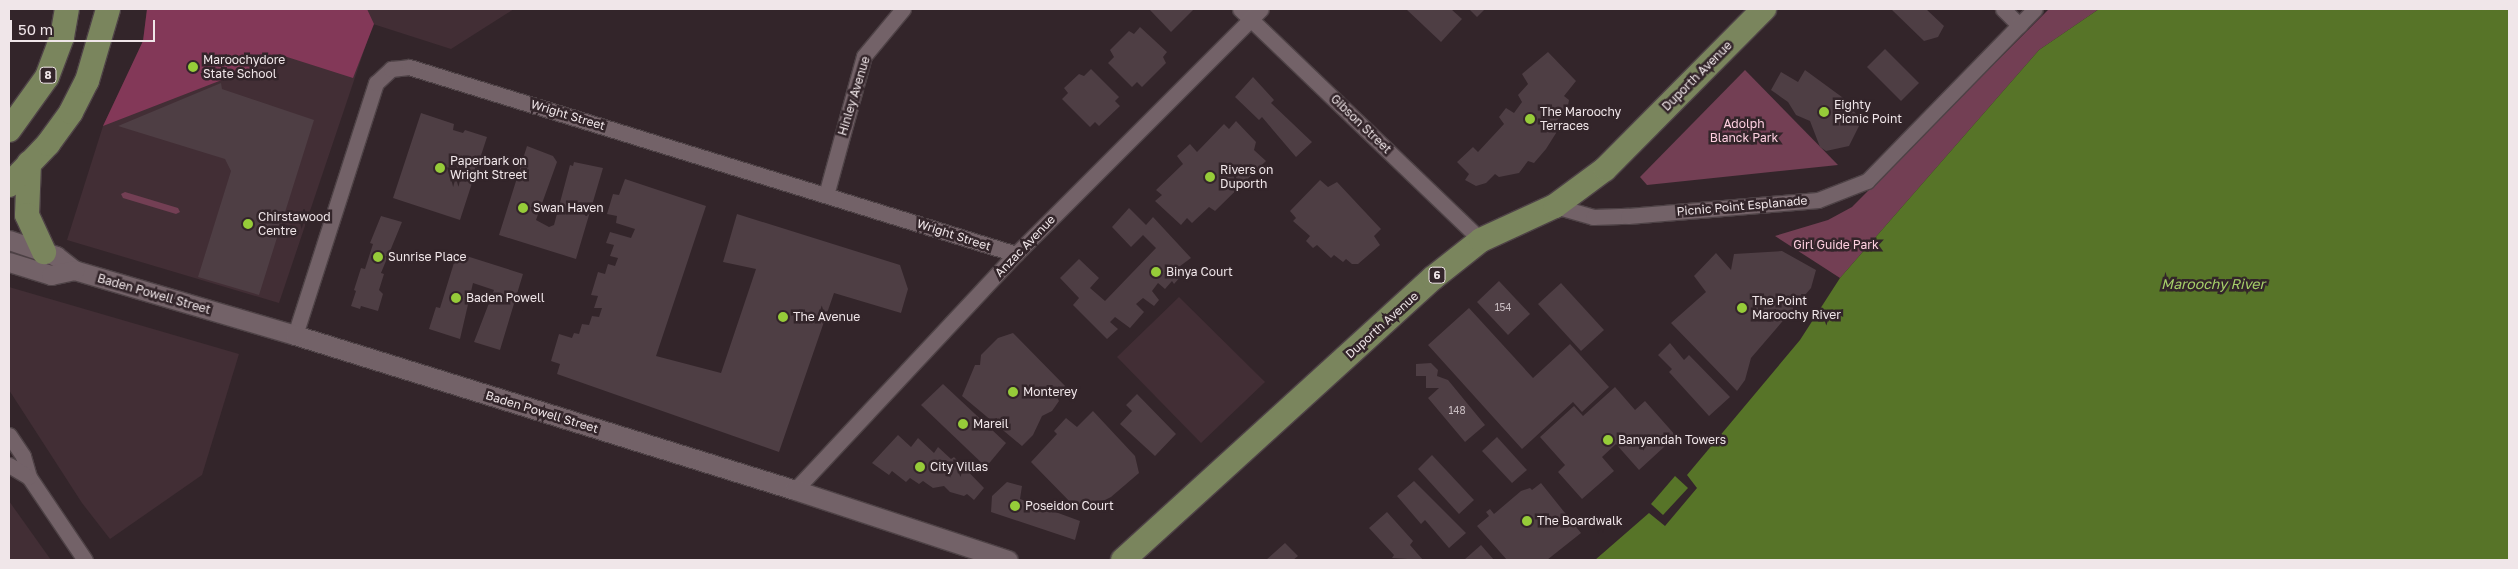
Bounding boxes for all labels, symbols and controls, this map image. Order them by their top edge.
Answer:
scale bar [12,10,158,42]
text: 50 m [18,20,53,38]
street label: Duporth Avenue [1659,38,1735,114]
place label: Maroochydore State School [203,53,285,81]
street label: Hinley Avenue [835,55,873,137]
marker: Maroochydore State School [187,61,199,73]
road number: 8 [39,66,57,84]
street label: Gibson Street [1328,92,1394,156]
street label: Wright Street [529,97,607,133]
place label: Eighty Picnic Point [1834,98,1902,126]
place label: The Maroochy Terraces [1540,105,1621,133]
marker: Eighty Picnic Point [1818,106,1830,118]
marker: The Maroochy Terraces [1524,113,1536,125]
park label: Adolph Blanck Park [1710,117,1778,145]
place label: Paperbark on Wright Street [450,154,527,182]
marker: Paperbark on Wright Street [434,162,446,174]
place label: Rivers on Duporth [1220,163,1273,191]
marker: Rivers on Duporth [1204,171,1216,183]
street label: Picnic Point Esplanade [1676,193,1808,219]
place label: Swan Haven [533,201,604,215]
marker: Swan Haven [517,202,529,214]
place label: Chirstawood Centre [258,210,331,238]
street label: Anzac Avenue [992,212,1058,280]
street label: Wright Street [915,216,993,254]
marker: Chirstawood Centre [242,218,254,230]
park label: Girl Guide Park [1793,238,1879,252]
place label: Sunrise Place [388,250,467,264]
marker: Sunrise Place [372,251,384,263]
place label: Binya Court [1166,265,1233,279]
marker: Binya Court [1150,266,1162,278]
road number: 6 [1428,266,1446,284]
street label: Baden Powell Street [96,271,212,317]
water label: Maroochy River [2161,276,2265,292]
street label: Duporth Avenue [1343,289,1421,361]
place label: Baden Powell [466,291,545,305]
marker: Baden Powell [450,292,462,304]
place label: The Point Maroochy River [1752,294,1841,322]
house number: 154 [1495,302,1511,314]
marker: The Point Maroochy River [1736,302,1748,314]
place label: The Avenue [793,310,860,324]
marker: The Avenue [777,311,789,323]
place label: Monterey [1023,385,1078,399]
marker: Monterey [1007,386,1019,398]
street label: Baden Powell Street [484,388,600,436]
house number: 148 [1448,405,1466,417]
place label: Mareil [973,417,1009,431]
marker: Mareil [957,418,969,430]
place label: Banyandah Towers [1618,433,1726,447]
marker: Banyandah Towers [1602,434,1614,446]
place label: City Villas [930,460,988,474]
marker: City Villas [914,461,926,473]
place label: Poseidon Court [1025,499,1114,513]
marker: Poseidon Court [1009,500,1021,512]
place label: The Boardwalk [1537,514,1623,528]
marker: The Boardwalk [1521,515,1533,527]

